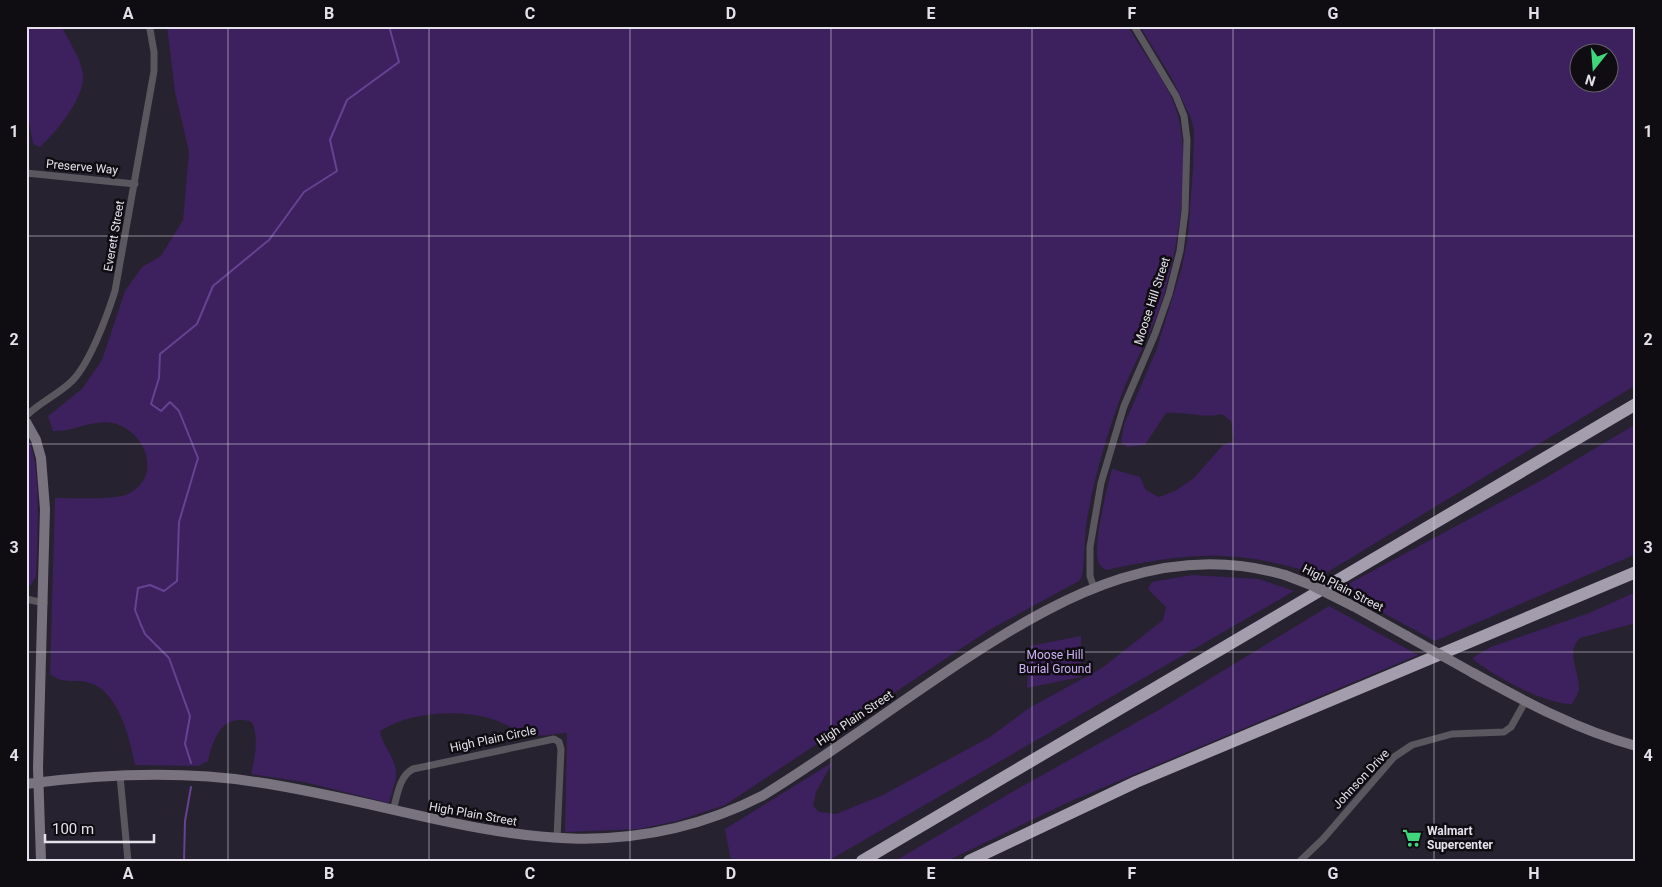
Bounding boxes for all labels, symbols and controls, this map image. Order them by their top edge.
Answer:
text: A [123,4,134,23]
text: B [324,4,334,23]
text: C [525,4,535,23]
text: D [726,4,736,23]
text: E [927,4,936,23]
text: F [1128,4,1137,23]
text: G [1328,4,1339,23]
text: H [1528,4,1540,23]
north arrow [1570,42,1620,92]
text: N [1583,71,1597,90]
text: 1 [9,122,19,141]
text: 1 [1643,122,1653,141]
street label: Preserve Way [45,157,119,177]
street label: Everett Street [101,199,127,272]
street label: Moose Hill Street [1131,255,1173,347]
text: 2 [9,330,19,349]
text: 2 [1643,330,1653,349]
text: 3 [9,538,19,557]
text: 3 [1643,538,1653,557]
street label: High Plain Street [1300,562,1386,614]
park label: Moose Hill Burial Ground [1019,648,1091,676]
street label: High Plain Street [814,687,896,749]
street label: High Plain Circle [449,723,537,755]
text: 4 [9,746,19,765]
street label: Johnson Drive [1330,746,1392,812]
text: 4 [1643,746,1653,765]
street label: High Plain Street [428,799,518,829]
scale bar [45,812,154,844]
text: 100 m [52,820,94,838]
place label: Walmart Supercenter [1427,824,1494,852]
supermarket icon: Walmart Supercenter [1401,827,1423,849]
text: A [123,864,134,883]
text: B [324,864,334,883]
text: C [525,864,535,883]
text: D [726,864,736,883]
text: E [927,864,936,883]
text: F [1128,864,1137,883]
text: G [1328,864,1339,883]
text: H [1528,864,1540,883]

